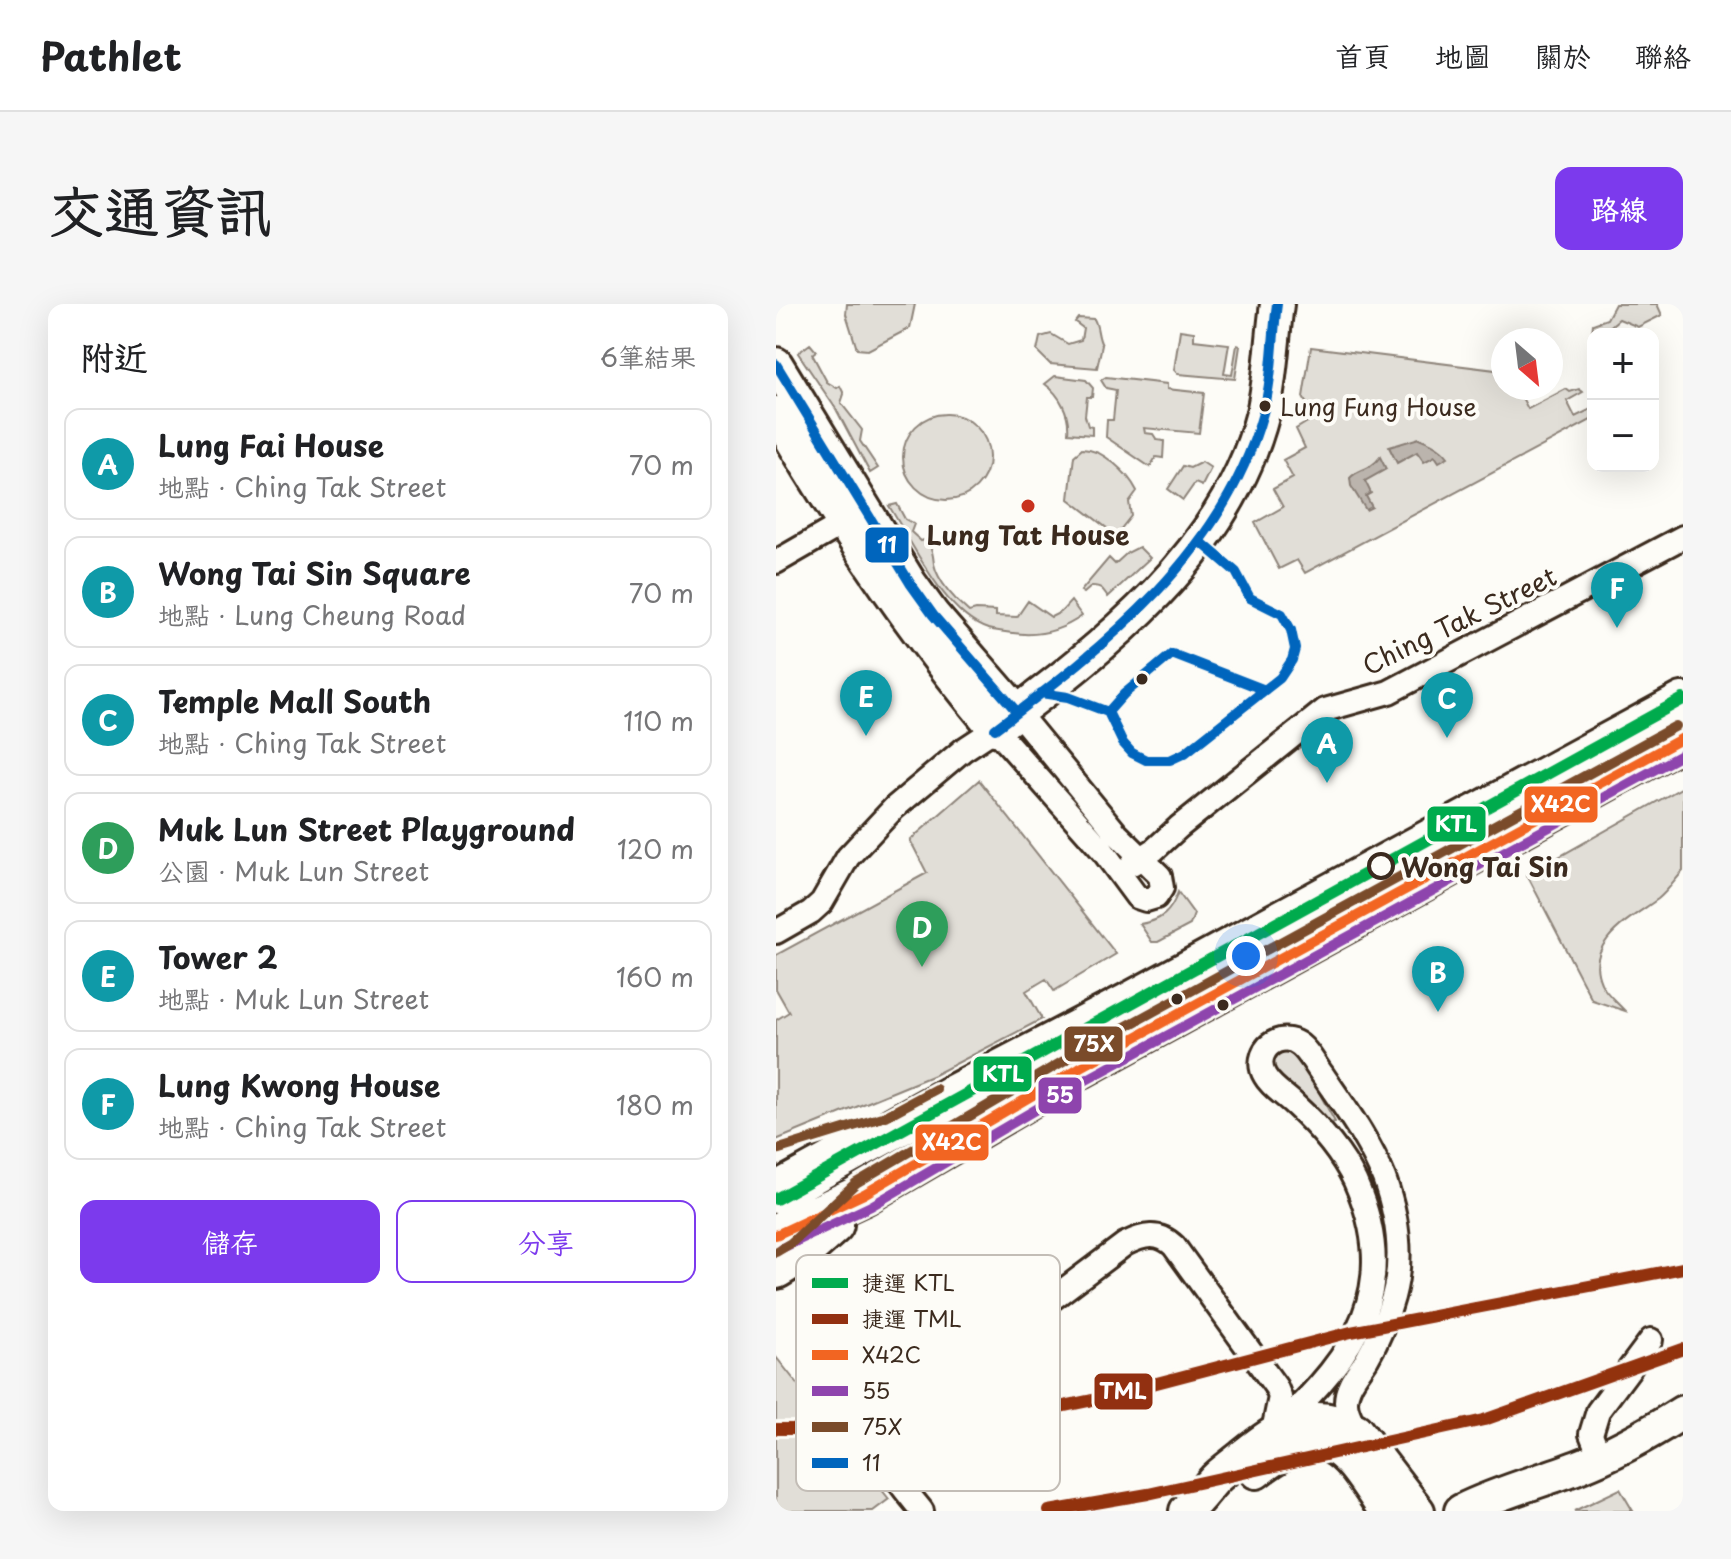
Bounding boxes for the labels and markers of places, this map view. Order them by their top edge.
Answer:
place label: Lung Fung House [1280,388,1477,424]
marker: Lung Fung House [1257,398,1273,414]
marker: Lung Tat House [1019,497,1037,515]
place label: Lung Tat House [926,515,1130,554]
pin: F [1591,562,1643,628]
pin: E [840,670,892,736]
unlabelled marker [1134,671,1150,687]
pin: C [1421,672,1473,738]
pin: A [1301,717,1353,783]
place label: Wong Tai Sin [1401,847,1569,886]
marker: Wong Tai Sin [1368,853,1394,879]
pin: D [896,901,948,967]
pin: B [1412,946,1464,1012]
unlabelled marker [1169,991,1185,1007]
unlabelled marker [1215,997,1231,1013]

